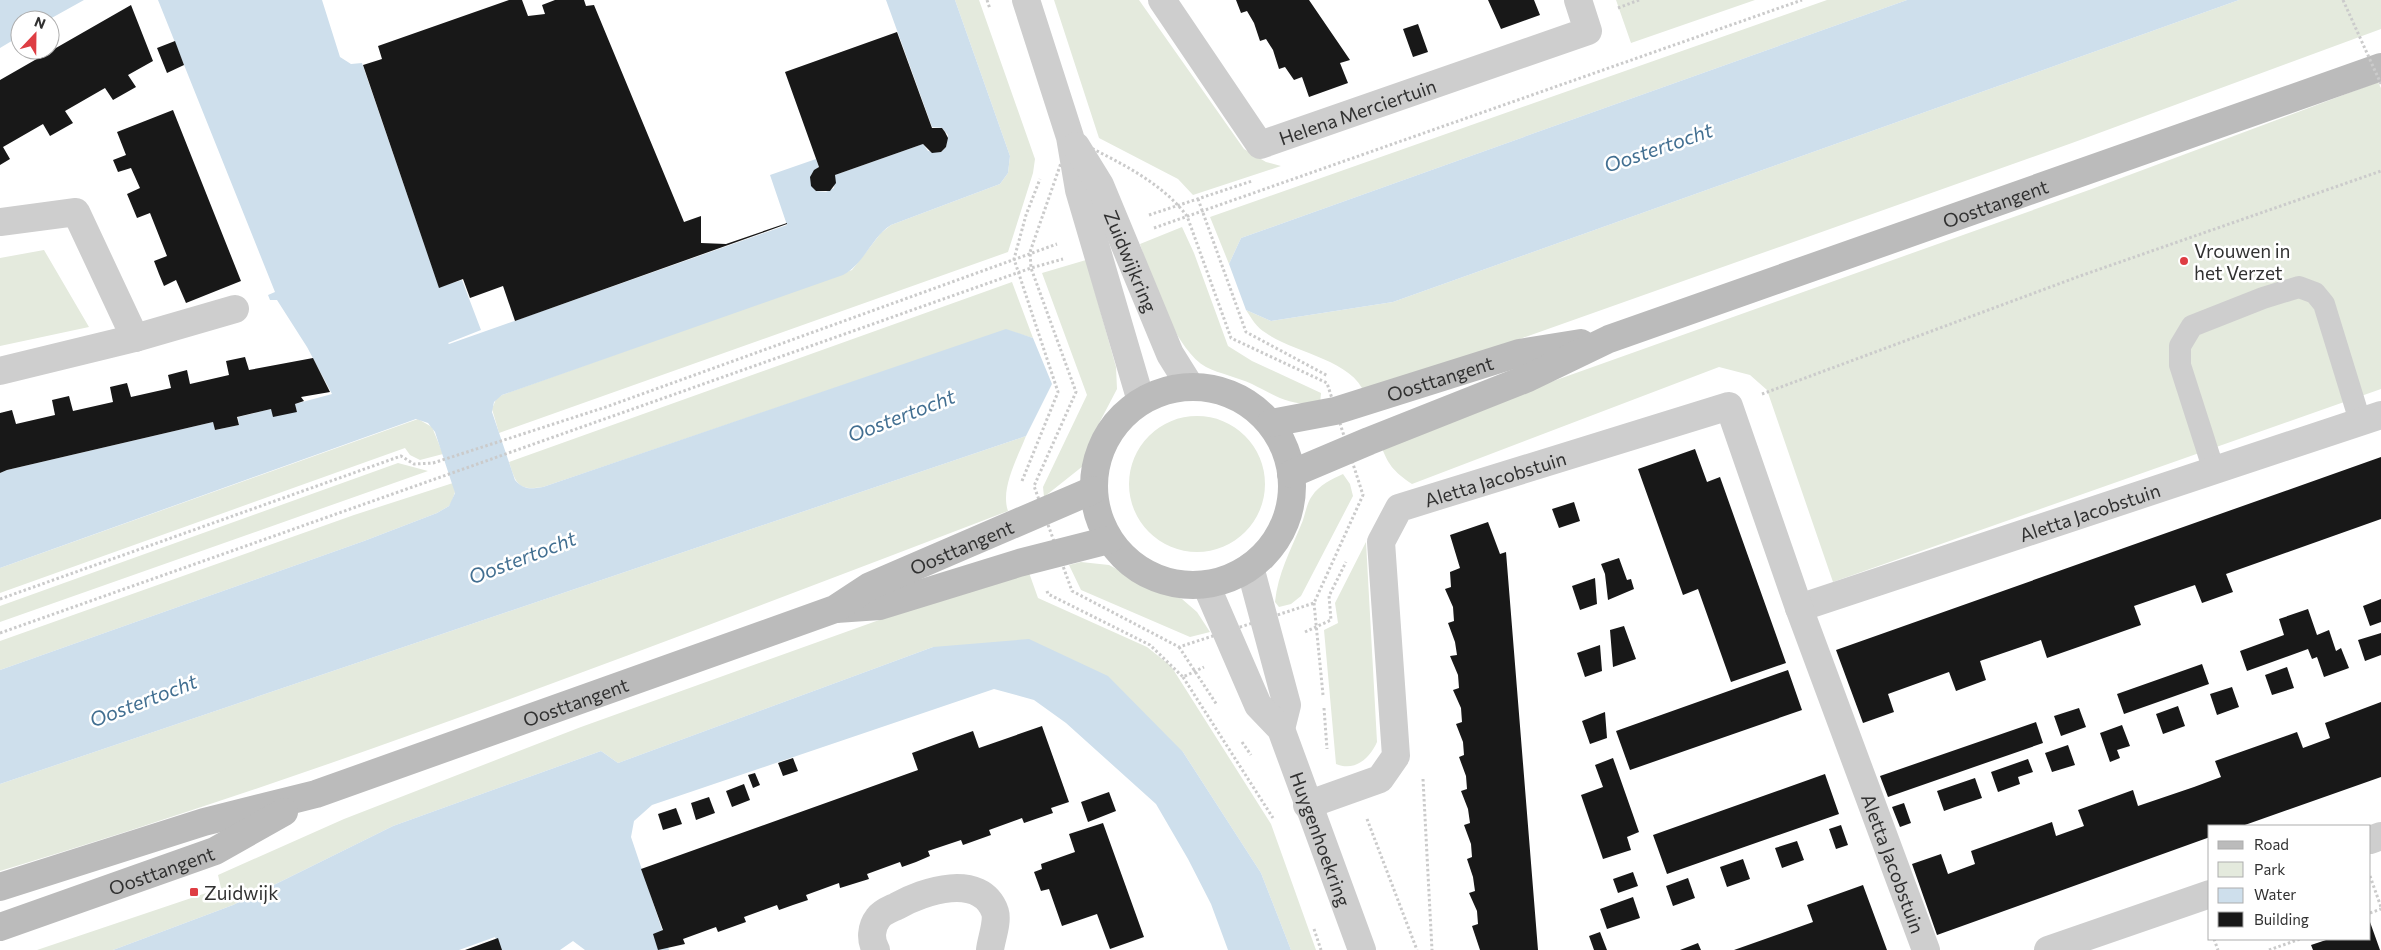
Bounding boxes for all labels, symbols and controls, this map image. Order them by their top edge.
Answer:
north arrow [10,10,60,60]
text: N [32,13,48,32]
street label: Helena Merciertuin [1275,73,1439,149]
water label: Oostertocht [1601,117,1716,177]
street label: Oosttangent [1939,174,2051,232]
street label: Zuidwijkring [1100,207,1163,315]
place label: Vrouwen in het Verzet [2194,239,2291,284]
marker: Vrouwen in het Verzet [2178,255,2190,267]
street label: Oosttangent [1384,350,1496,406]
water label: Oostertocht [844,383,959,447]
street label: Aletta Jacobstuin [1421,446,1569,511]
street label: Aletta Jacobstuin [2016,478,2163,546]
street label: Oosttangent [906,514,1017,579]
water label: Oostertocht [465,525,580,589]
water label: Oostertocht [86,668,201,732]
street label: Oosttangent [520,672,632,731]
street label: Huygenhoekring [1286,768,1356,909]
street label: Aletta Jacobstuin [1857,790,1930,936]
legend [2208,825,2371,940]
text: Road [2254,835,2289,853]
street label: Oosttangent [105,841,217,899]
text: Park [2254,860,2285,878]
place label: Zuidwijk [204,881,278,904]
text: Water [2254,885,2296,903]
marker: Zuidwijk [188,886,200,898]
text: Building [2254,910,2309,928]

